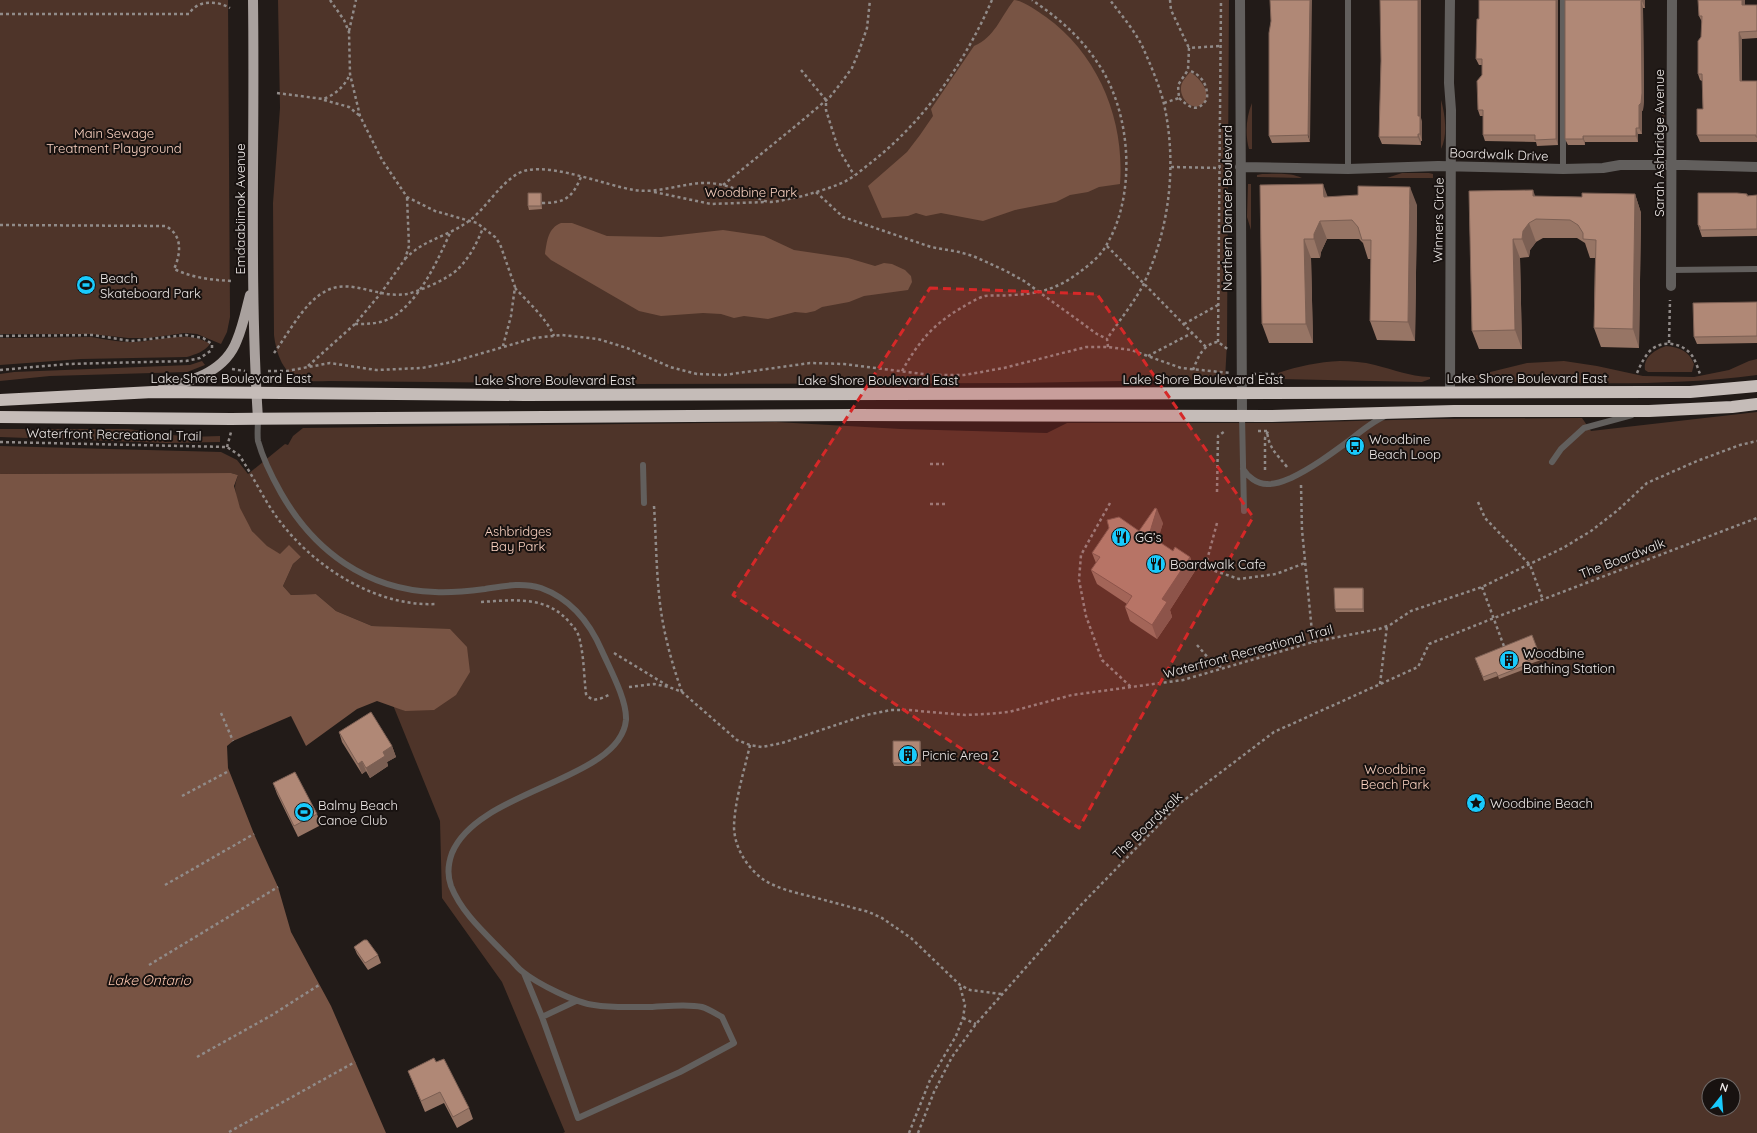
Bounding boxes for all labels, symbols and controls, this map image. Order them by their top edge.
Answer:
street label: Sarah Ashbridge Avenue [1651,69,1667,217]
park label: Main Sewage Treatment Playground [46,125,182,156]
street label: Northern Dancer Boulevard [1219,125,1235,291]
street label: Emdaabiimok Avenue [232,143,248,275]
street label: Boardwalk Drive [1449,144,1549,164]
street label: Winners Circle [1429,177,1447,263]
park label: Woodbine Park [705,184,797,200]
place label: Beach Skateboard Park [100,270,201,301]
sports icon: Beach Skateboard Park [75,274,97,296]
street label: Lake Shore Boulevard East [151,370,312,386]
street label: Lake Shore Boulevard East [1447,370,1608,386]
street label: Lake Shore Boulevard East [1123,371,1284,387]
street label: Lake Shore Boulevard East [475,372,636,388]
street label: Lake Shore Boulevard East [798,372,959,388]
street label: Waterfront Recreational Trail [26,424,202,444]
place label: Woodbine Beach Loop [1369,431,1441,462]
bus stop icon: Woodbine Beach Loop [1344,435,1366,457]
park label: Ashbridges Bay Park [485,523,551,554]
restaurant icon: GG’s [1110,526,1132,548]
place label: GG’s [1135,529,1162,545]
street label: The Boardwalk [1577,534,1667,582]
restaurant icon: Boardwalk Cafe [1145,553,1167,575]
place label: Boardwalk Cafe [1170,556,1266,572]
street label: Waterfront Recreational Trail [1161,621,1335,681]
place label: Woodbine Bathing Station [1523,645,1615,676]
building icon: Woodbine Bathing Station [1498,649,1520,671]
building icon: Picnic Area 2 [897,744,919,766]
place label: Picnic Area 2 [922,747,999,763]
park label: Woodbine Beach Park [1361,761,1429,792]
street label: The Boardwalk [1109,788,1185,862]
place icon: Woodbine Beach [1465,792,1487,814]
place label: Woodbine Beach [1490,795,1593,811]
place label: Balmy Beach Canoe Club [318,797,398,828]
sports icon: Balmy Beach Canoe Club [293,801,315,823]
water label: Lake Ontario [107,971,191,989]
north arrow [1701,1077,1741,1117]
text: N [1718,1080,1730,1095]

